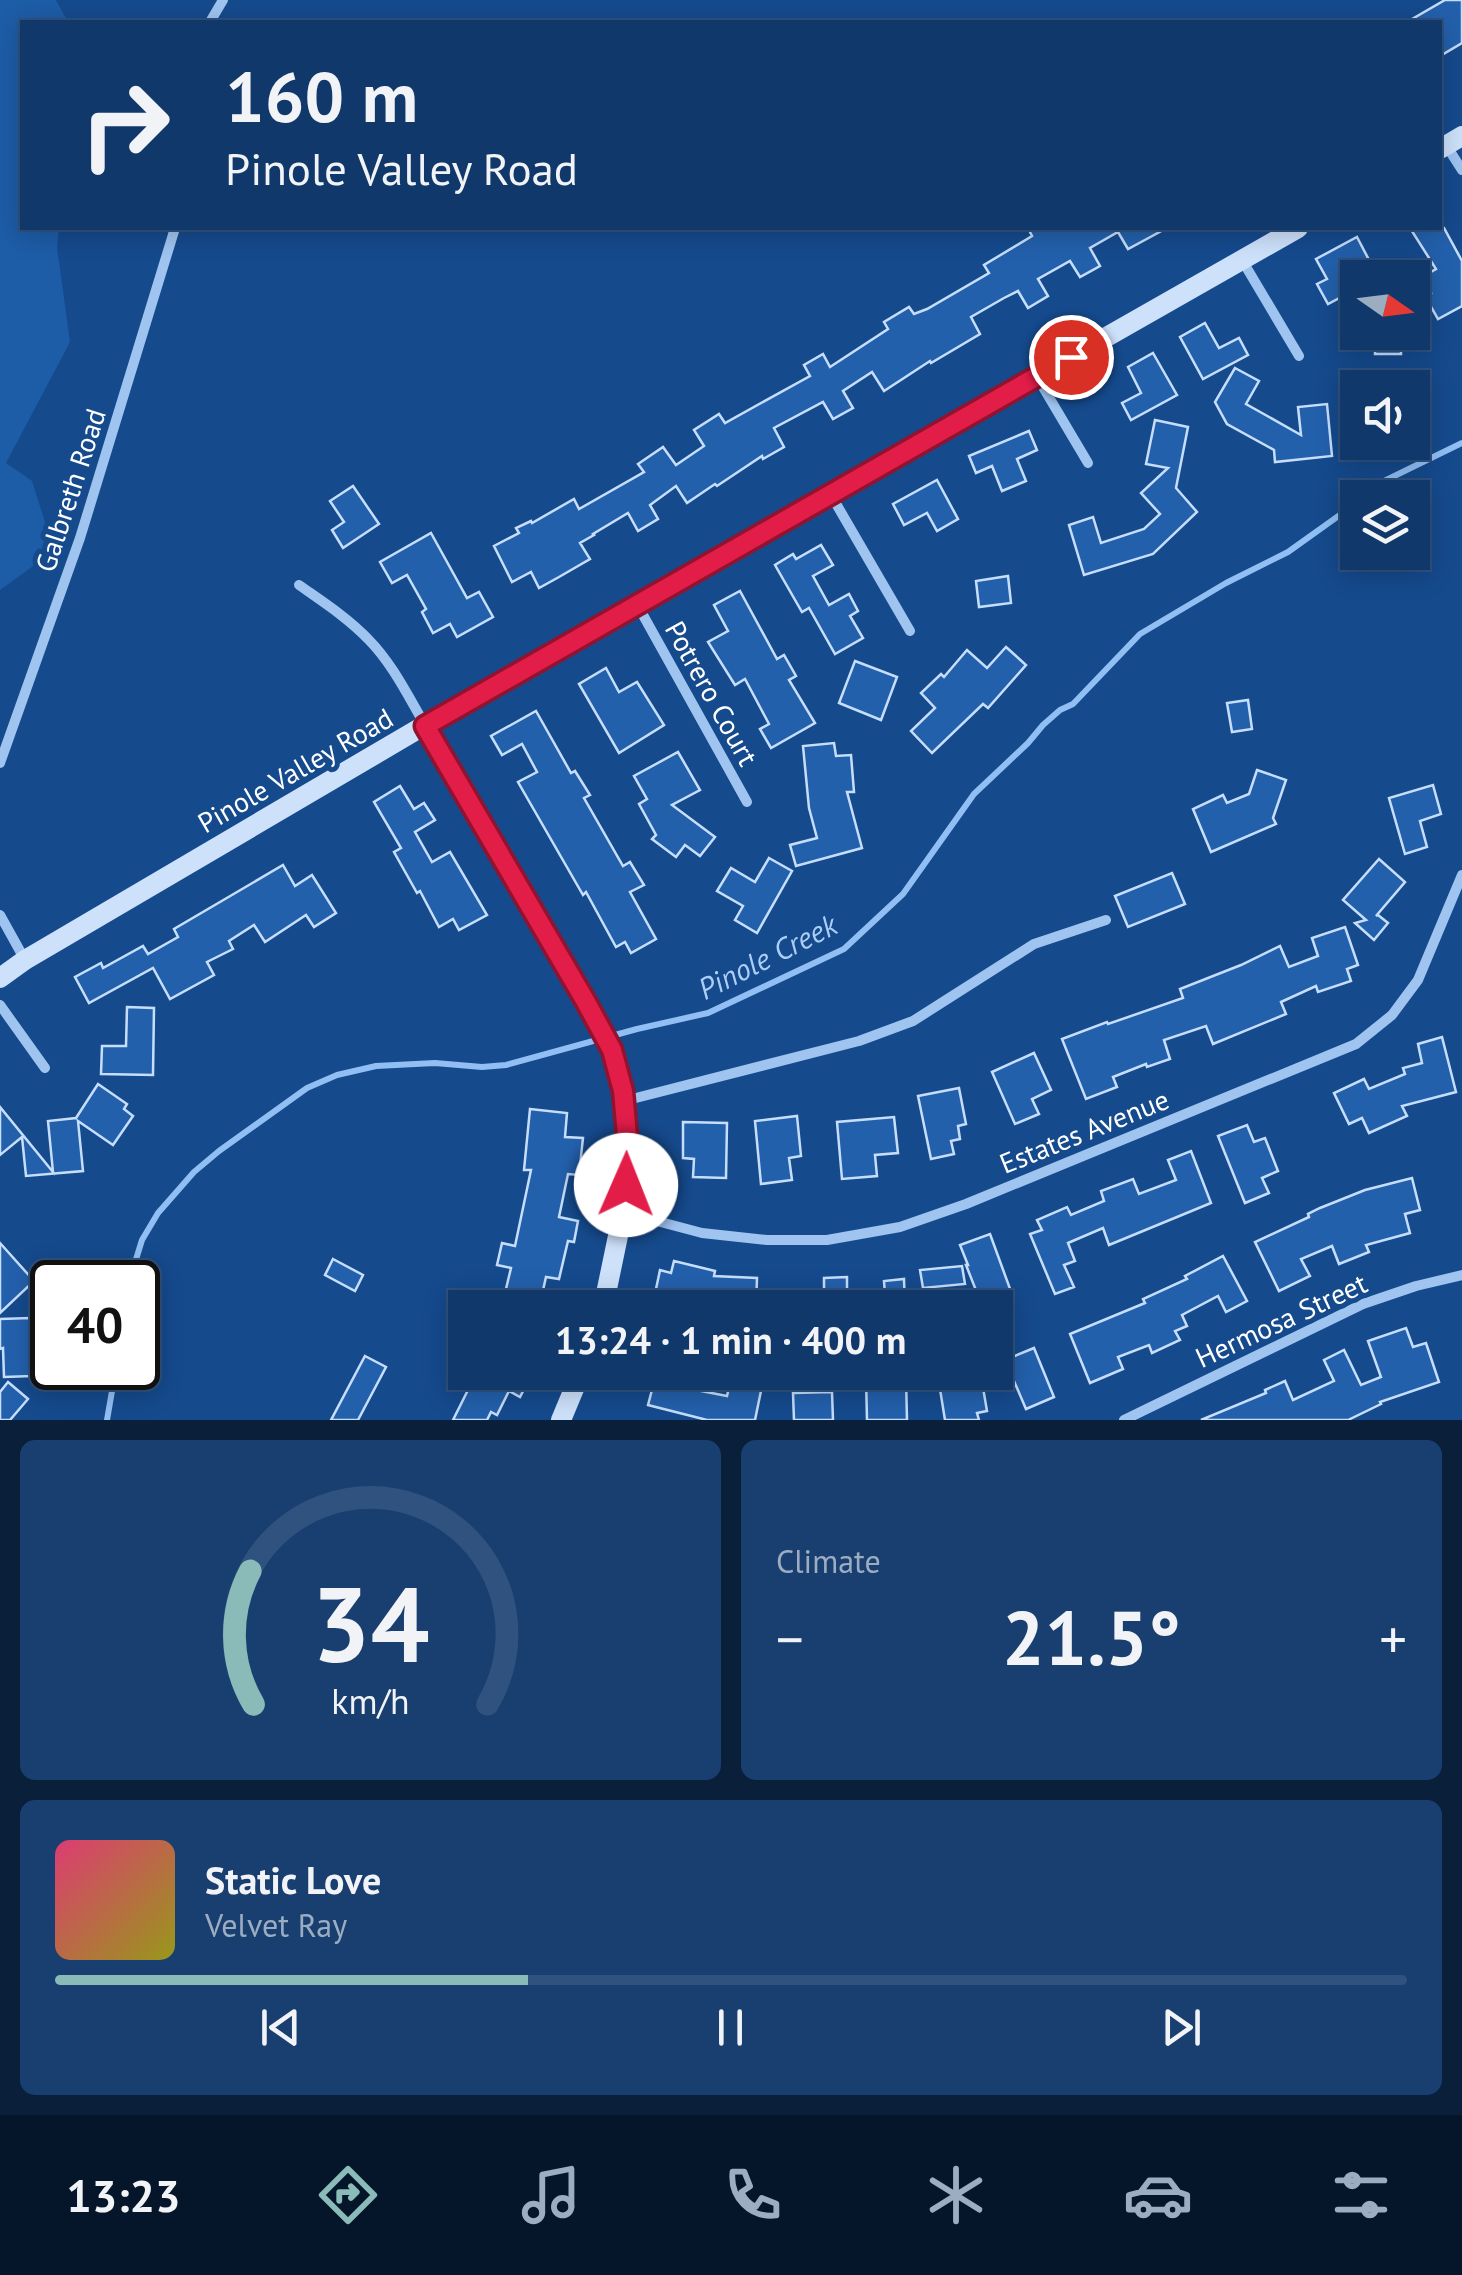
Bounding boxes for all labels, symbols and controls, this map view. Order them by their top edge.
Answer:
text: 160 m [225,51,418,141]
icon: right [60,60,190,190]
text: Pinole Valley Road [225,139,578,197]
north arrow [1340,260,1430,350]
map controls [1340,260,1430,570]
pin [1029,315,1114,400]
icon: arrive [1044,330,1099,385]
button: sound [1340,370,1430,460]
street label: Galbreth Road [26,404,114,576]
button: layers [1340,480,1430,570]
street label: Potrero Court [657,614,767,772]
street label: Pinole Valley Road [191,699,399,841]
water label: Pinole Creek [691,904,844,1008]
street label: Estates Avenue [994,1080,1174,1182]
position arrow [574,1133,678,1237]
speed limit sign: 40 [30,1260,160,1390]
street label: Hermosa Street [1189,1264,1373,1376]
text: 13:24 · 1 min · 400 m [555,1315,906,1364]
text: Climate [776,1540,881,1582]
text: 34 [312,1556,429,1691]
text: 21.5° [1002,1589,1181,1686]
text: − [776,1603,804,1674]
text: + [1379,1603,1407,1674]
text: km/h [331,1678,410,1724]
text: Static Love [205,1855,381,1904]
text: Velvet Ray [205,1904,347,1946]
icon: previous [253,2000,308,2055]
icon: pause [703,2000,758,2055]
icon: next [1154,2000,1209,2055]
icon: directions [313,2160,383,2230]
icon: music [516,2160,586,2230]
icon: phone [718,2160,788,2230]
icon: climate [921,2160,991,2230]
icon: car [1123,2160,1193,2230]
icon: filters [1326,2160,1396,2230]
text: 13:23 [66,2166,180,2224]

